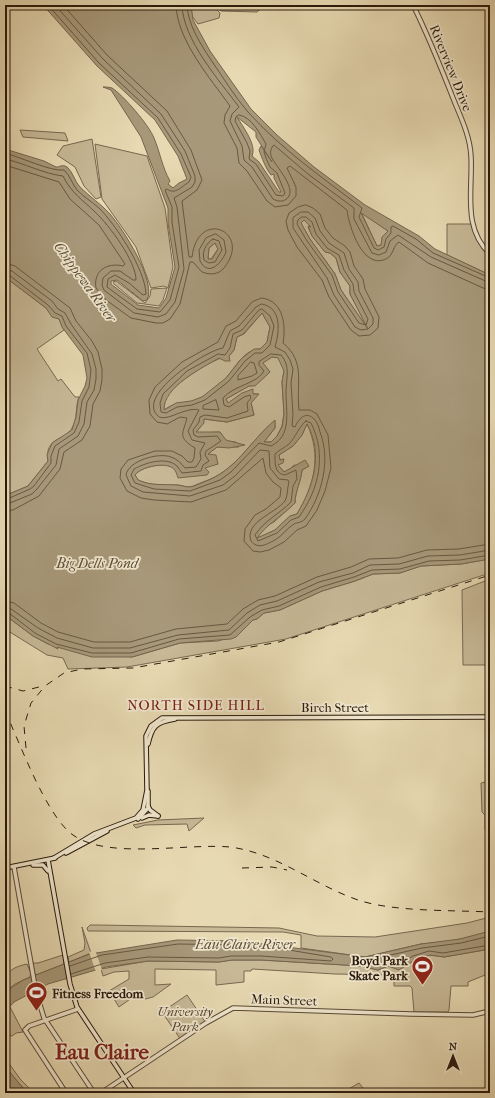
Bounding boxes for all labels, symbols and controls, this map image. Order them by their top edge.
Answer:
street label: Riverview Drive [427,23,475,114]
water label: Chippewa River [50,239,121,327]
water label: Big Dells Pond [55,555,140,572]
district label: NORTH SIDE HILL [127,697,265,714]
street label: Birch Street [301,700,369,715]
water label: Eau Claire River [194,936,297,953]
place label: Boyd Park Skate Park [349,953,409,983]
sports icon: Boyd Park Skate Park [410,954,436,987]
sports icon: Fitness Freedom [24,980,50,1013]
place label: Fitness Freedom [51,986,144,1001]
street label: Main Street [251,991,318,1009]
park label: University Park [157,1004,213,1034]
north arrow [433,1036,473,1076]
district label: Eau Claire [55,1040,150,1064]
text: N [449,1040,458,1053]

